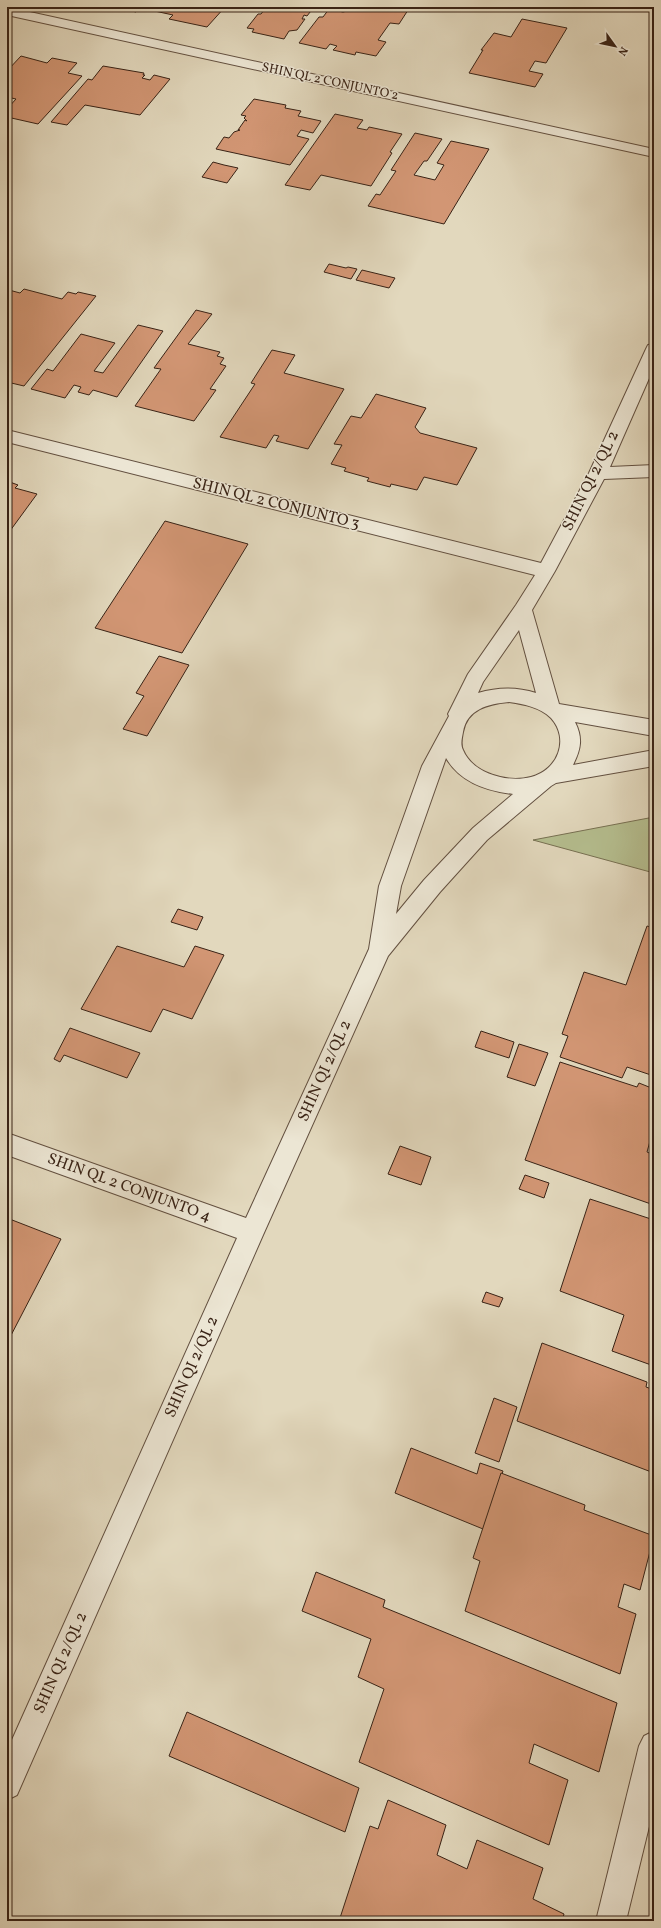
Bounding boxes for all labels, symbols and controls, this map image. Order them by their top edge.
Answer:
north arrow [595,26,635,66]
text: N [614,43,631,58]
street label: SHIN QL 2 CONJUNTO 2 [260,59,400,105]
street label: SHIN QI 2/QL 2 [557,427,625,535]
street label: SHIN QL 2 CONJUNTO 3 [190,473,362,535]
street label: SHIN QI 2/QL 2 [293,1017,357,1125]
street label: SHIN QL 2 CONJUNTO 4 [44,1148,214,1228]
street label: SHIN QI 2/QL 2 [160,1313,224,1421]
street label: SHIN QI 2/QL 2 [29,1609,93,1717]

